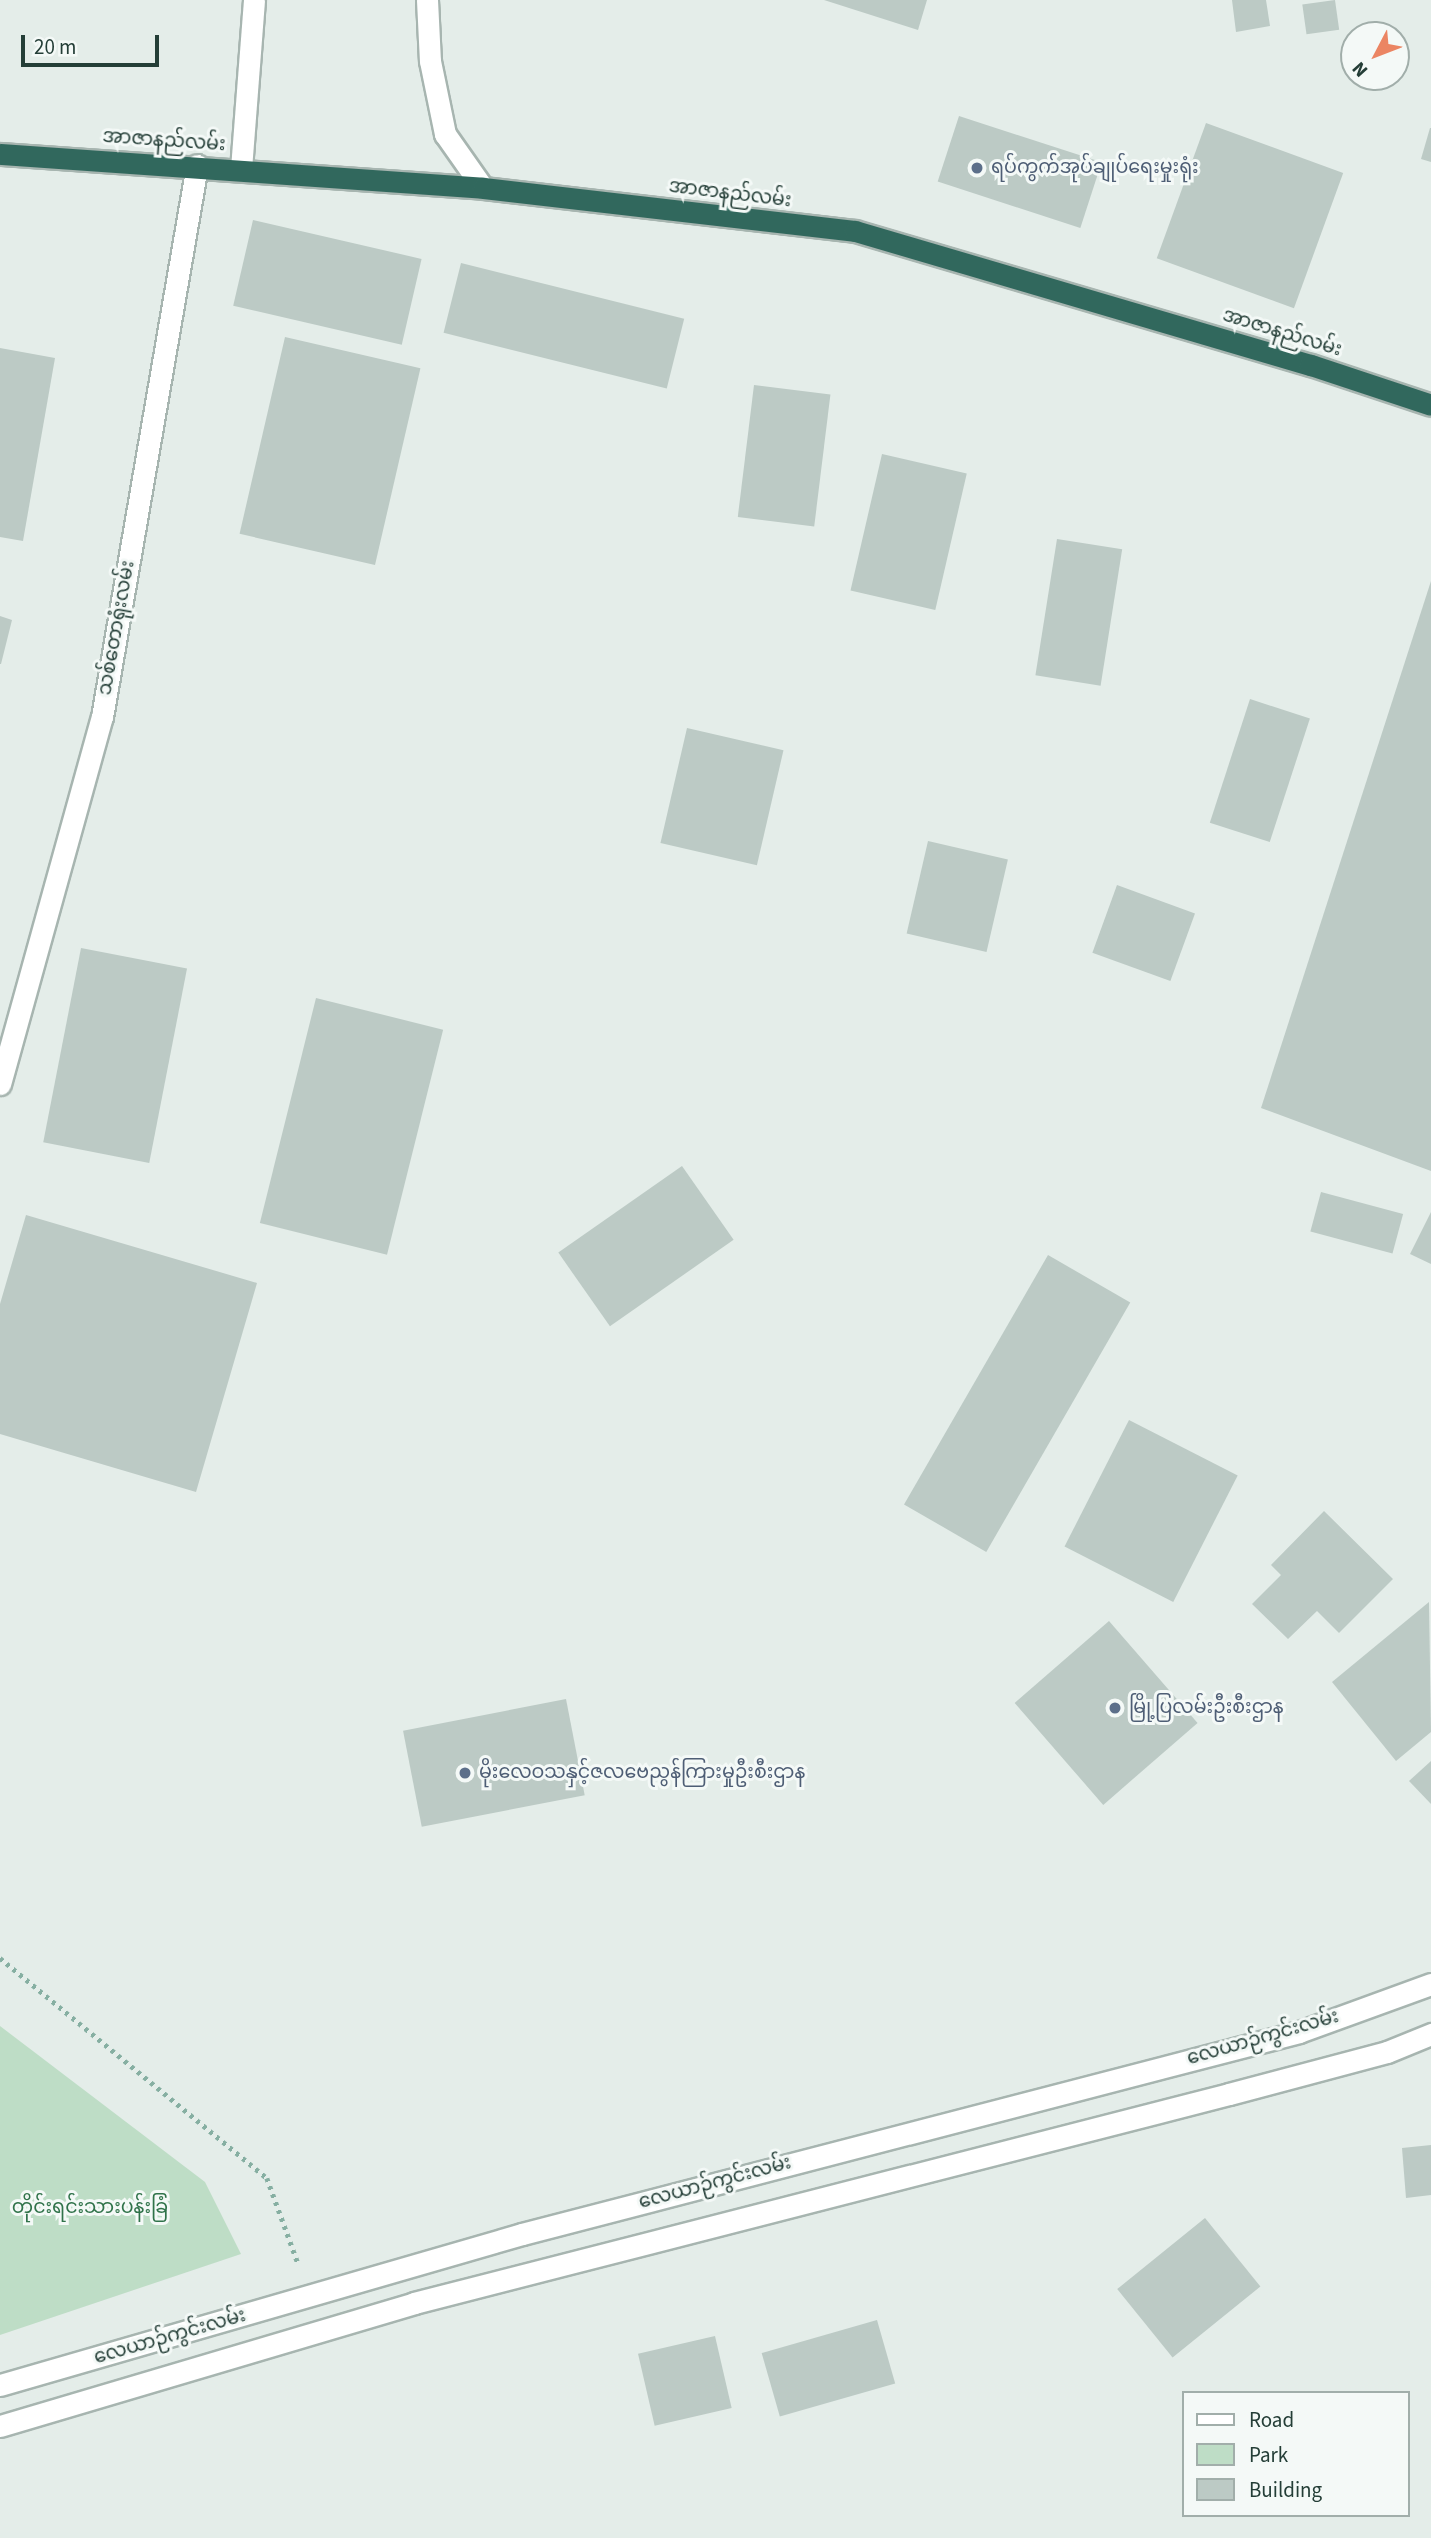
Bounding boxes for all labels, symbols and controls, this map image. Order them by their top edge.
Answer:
scale bar [24,21,163,65]
north arrow [1340,21,1410,91]
text: 20 m [34,32,76,62]
text: N [1346,55,1375,83]
street label: အာဇာနည်လမ်း [102,125,226,157]
place label: ရပ်ကွက်အုပ်ချုပ်ရေးမှုးရုံး [991,157,1199,179]
marker: ရပ်ကွက်အုပ်ချုပ်ရေးမှုးရုံး [969,160,985,176]
street label: အာဇာနည်လမ်း [667,175,793,213]
street label: အာဇာနည်လမ်း [1220,304,1344,362]
street label: သစ်တောရုံးလမ်း [94,559,140,697]
place label: မြို့ပြလမ်းဦးစီးဌာန [1129,1697,1284,1719]
marker: မြို့ပြလမ်းဦးစီးဌာန [1107,1700,1123,1716]
place label: မိုးလေဝသနှင့်ဇလဗေညွန်ကြားမှုဦးစီးဌာန [479,1762,805,1784]
marker: မိုးလေဝသနှင့်ဇလဗေညွန်ကြားမှုဦးစီးဌာန [457,1765,473,1781]
street label: လေယာဉ်ကွင်းလမ်း [1184,2005,1342,2071]
street label: လေယာဉ်ကွင်းလမ်း [636,2152,794,2214]
park label: တိုင်းရင်းသားပန်းခြံ [12,2197,168,2219]
street label: လေယာဉ်ကွင်းလမ်း [91,2304,249,2370]
legend [1182,2391,1410,2517]
text: Road [1249,2405,1294,2435]
text: Park [1249,2440,1288,2470]
text: Building [1249,2475,1322,2505]

